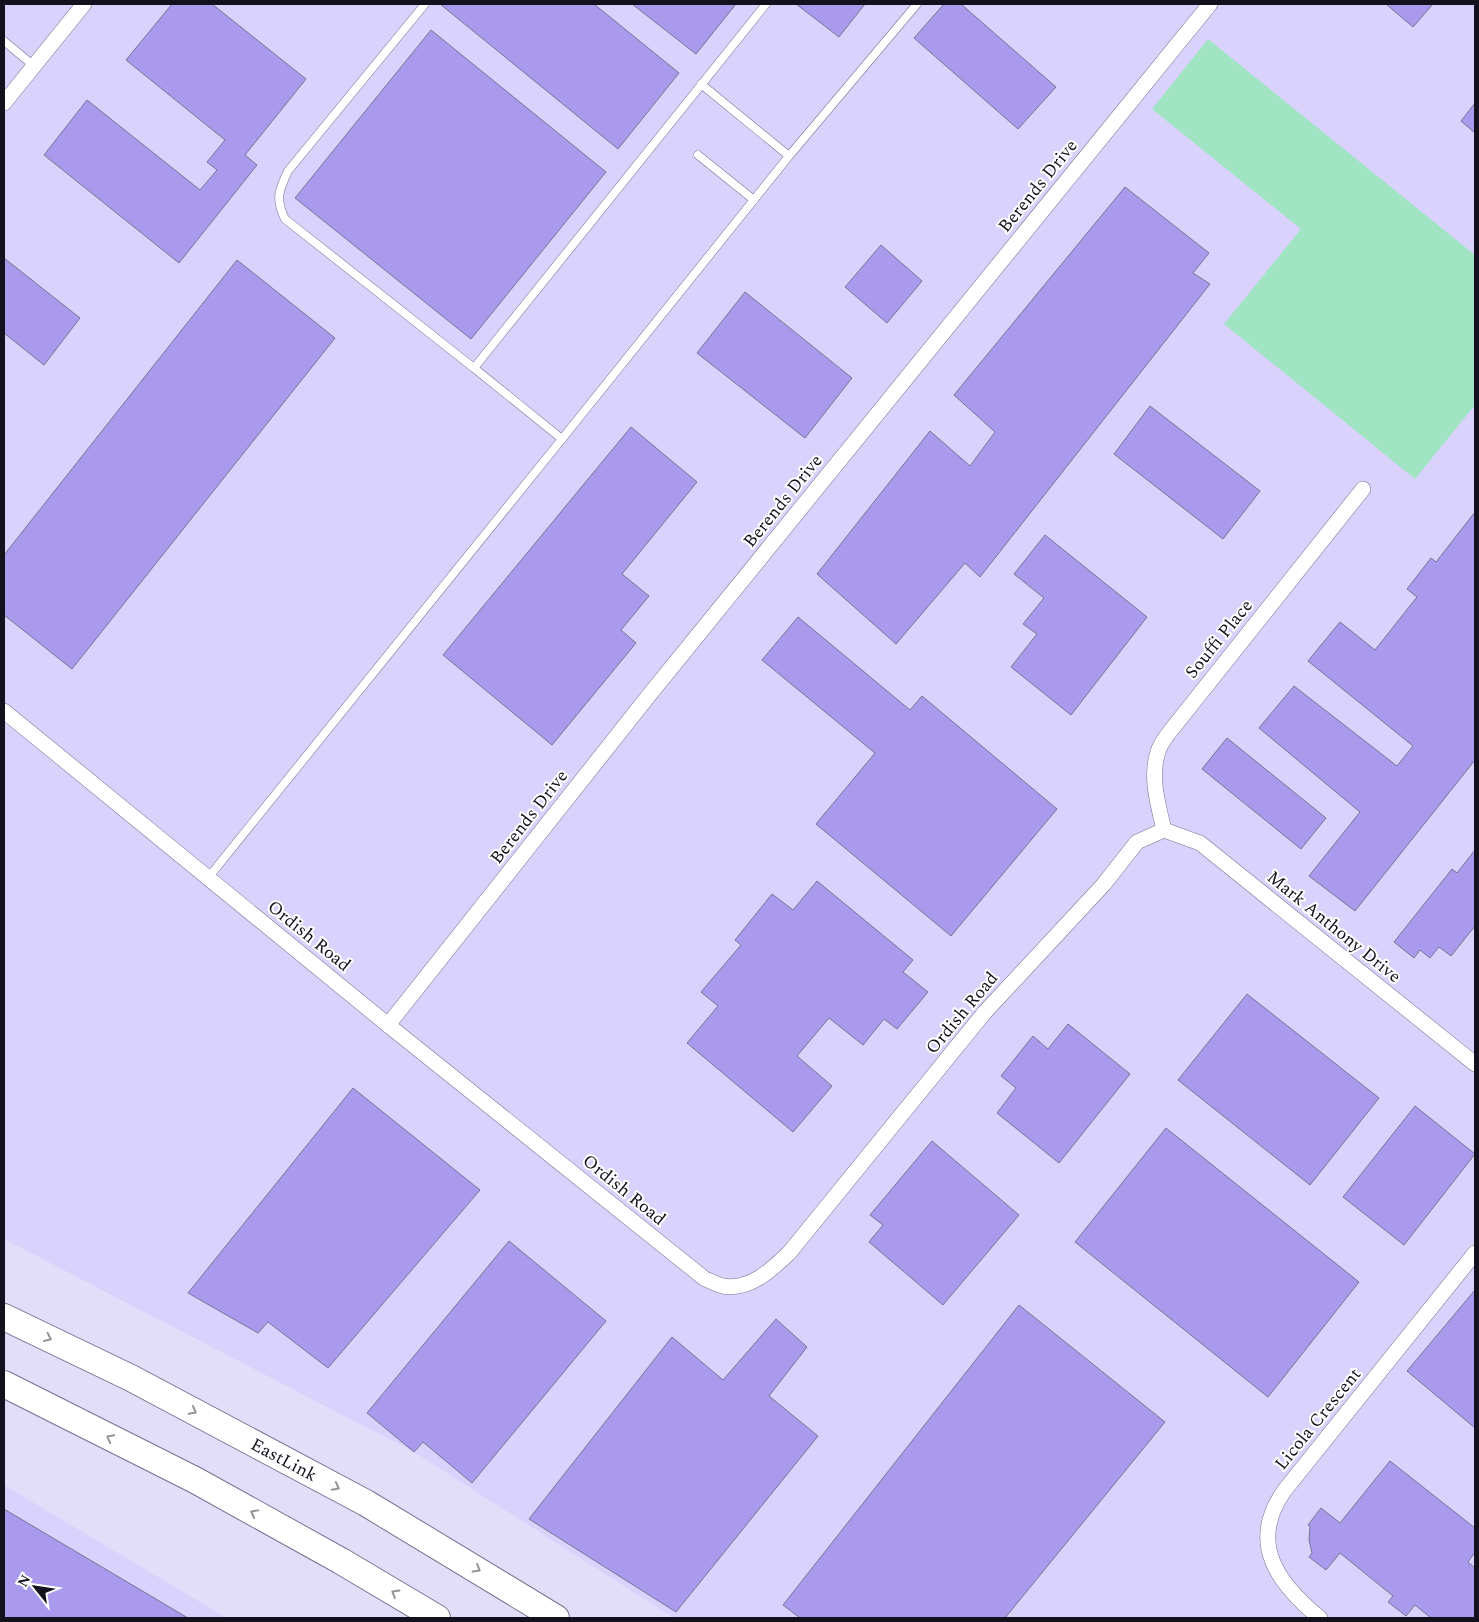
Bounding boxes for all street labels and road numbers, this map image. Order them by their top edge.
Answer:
street label: Berends Drive [992,133,1084,239]
street label: Berends Drive [737,448,829,554]
street label: Souffi Place [1179,594,1259,684]
street label: Berends Drive [483,764,575,870]
street label: Mark Anthony Drive [1261,864,1407,990]
street label: Ordish Road [261,894,357,978]
street label: Ordish Road [919,966,1005,1060]
street label: Ordish Road [576,1148,672,1232]
street label: Licola Crescent [1268,1362,1368,1476]
street label: EastLink [246,1431,322,1489]

